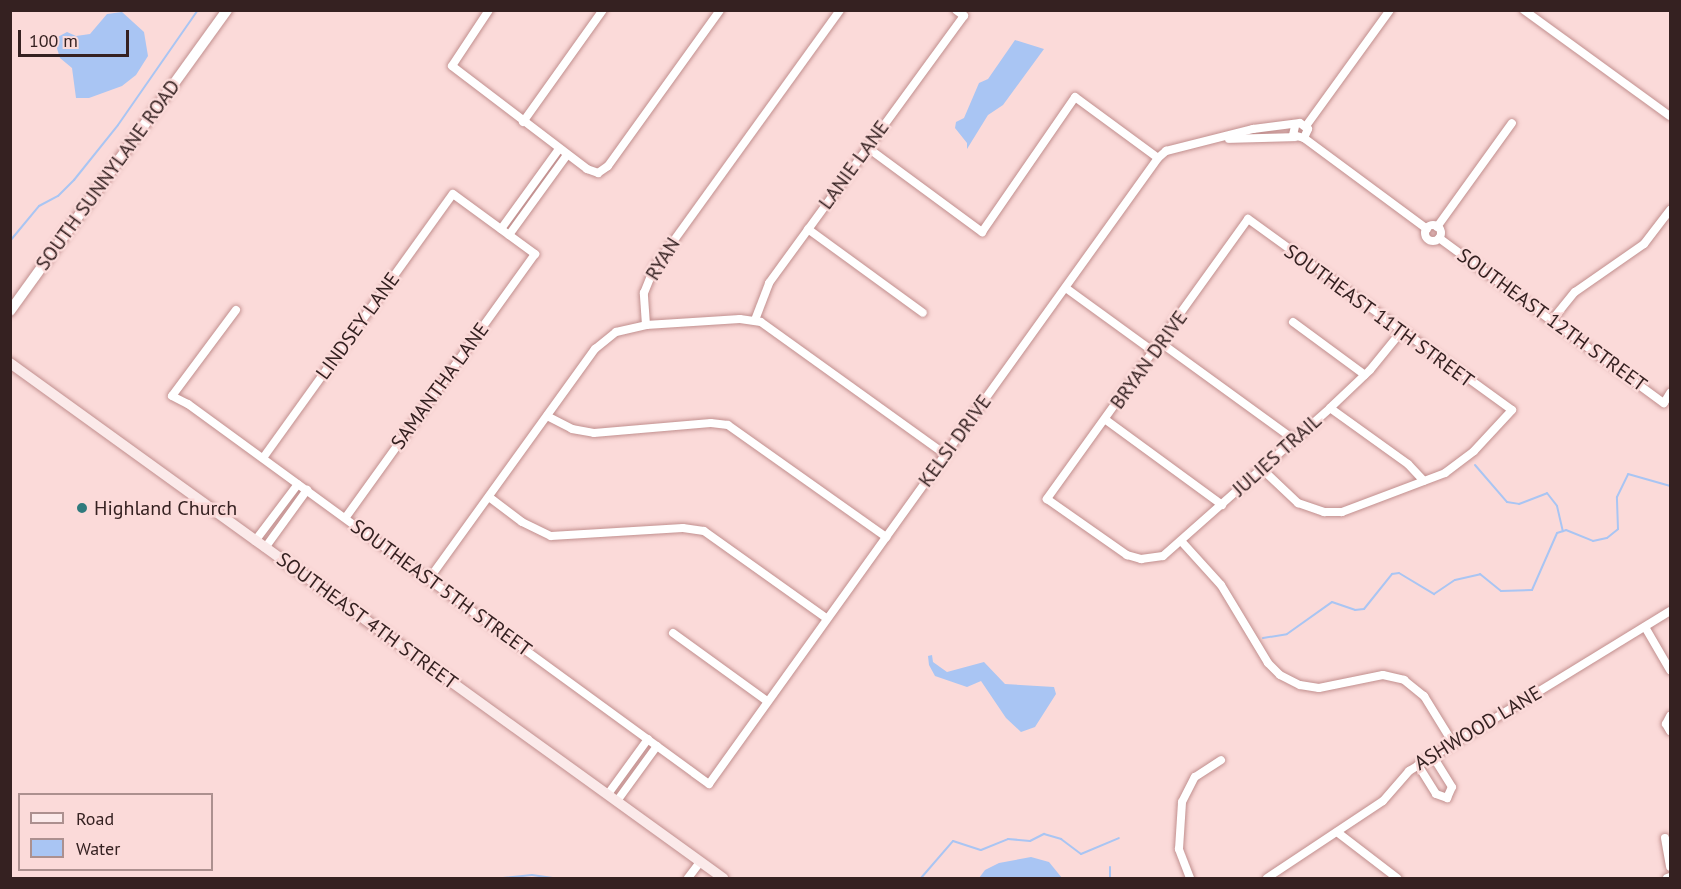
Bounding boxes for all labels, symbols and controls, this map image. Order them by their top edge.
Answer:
scale bar [21,18,132,56]
text: 100 m [29,29,78,52]
street label: SOUTH SUNNYLANE ROAD [31,75,185,275]
street label: LANIE LANE [814,116,894,214]
street label: RYAN [641,233,685,285]
street label: SOUTHEAST 11TH STREET [1279,239,1479,393]
street label: SOUTHEAST 12TH STREET [1452,243,1652,397]
street label: LINDSEY LANE [311,268,405,384]
street label: BRYAN DRIVE [1105,306,1193,414]
street label: SAMANTHA LANE [386,318,494,454]
street label: KELSI DRIVE [914,390,996,492]
street label: JULIES TRAIL [1227,409,1327,501]
place label: Highland Church [94,496,237,520]
marker: Highland Church [75,501,89,515]
street label: SOUTHEAST 5TH STREET [346,514,536,662]
street label: SOUTHEAST 4TH STREET [272,547,462,695]
street label: ASHWOOD LANE [1410,681,1546,775]
legend [18,793,213,871]
text: Road [76,807,114,830]
text: Water [76,837,120,860]

